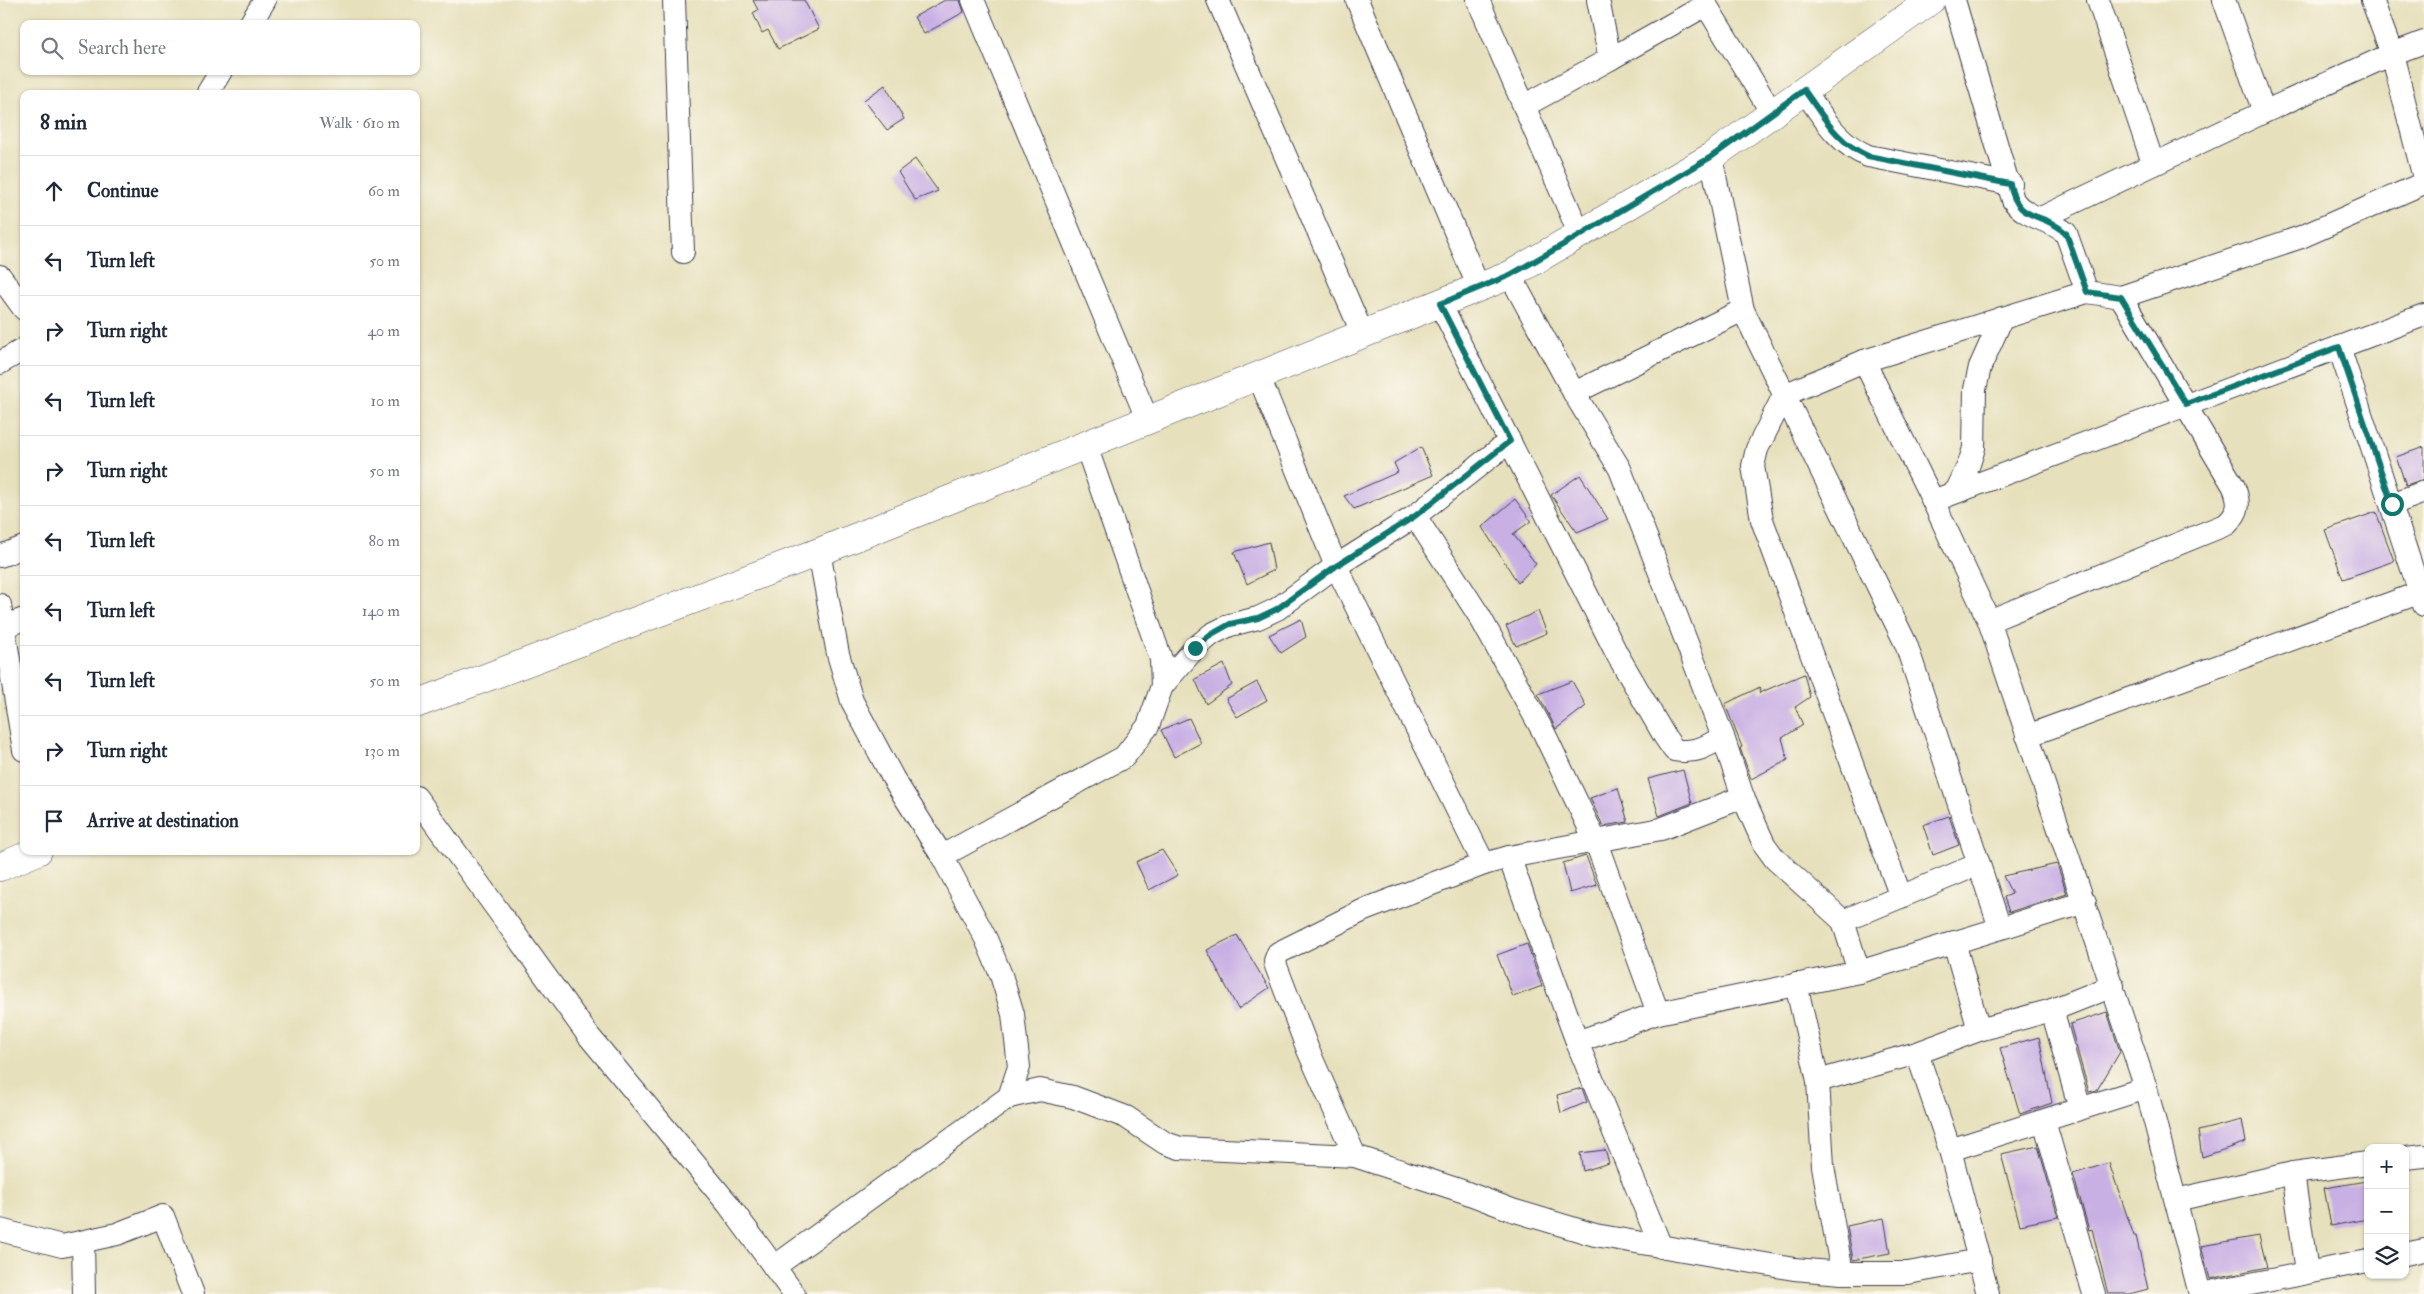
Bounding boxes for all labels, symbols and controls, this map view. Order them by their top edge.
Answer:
search box [20,20,420,75]
icon: search [38,34,66,62]
text: Search here [78,36,166,60]
text: 8 min [40,109,87,136]
text: Walk · 610 m [319,113,400,133]
icon: ahead [40,177,68,205]
text: Continue [87,179,158,203]
text: 60 m [368,181,400,201]
icon: left [40,247,68,275]
text: Turn left [87,249,155,273]
text: 50 m [369,251,400,271]
icon: right [40,317,68,345]
text: Turn right [87,319,167,343]
text: 40 m [367,321,400,341]
icon: left [40,387,68,415]
text: Turn left [87,389,155,413]
text: 10 m [370,391,400,411]
icon: right [40,457,68,485]
text: Turn right [87,459,167,483]
text: 50 m [369,461,400,481]
route start [2381,493,2404,516]
icon: left [40,527,68,555]
text: Turn left [87,529,155,553]
text: 80 m [369,531,400,551]
icon: left [40,597,68,625]
text: Turn left [87,599,155,623]
text: 140 m [362,601,400,621]
route end [1184,637,1207,660]
icon: left [40,667,68,695]
text: Turn left [87,669,155,693]
text: 50 m [369,671,400,691]
icon: right [40,737,68,765]
text: Turn right [87,739,167,763]
text: 130 m [364,741,400,761]
icon: arrive [40,807,68,835]
text: Arrive at destination [87,809,239,833]
map controls [2364,1144,2409,1279]
button: + [2364,1144,2409,1189]
button: − [2364,1189,2409,1234]
button: layers [2364,1234,2409,1279]

